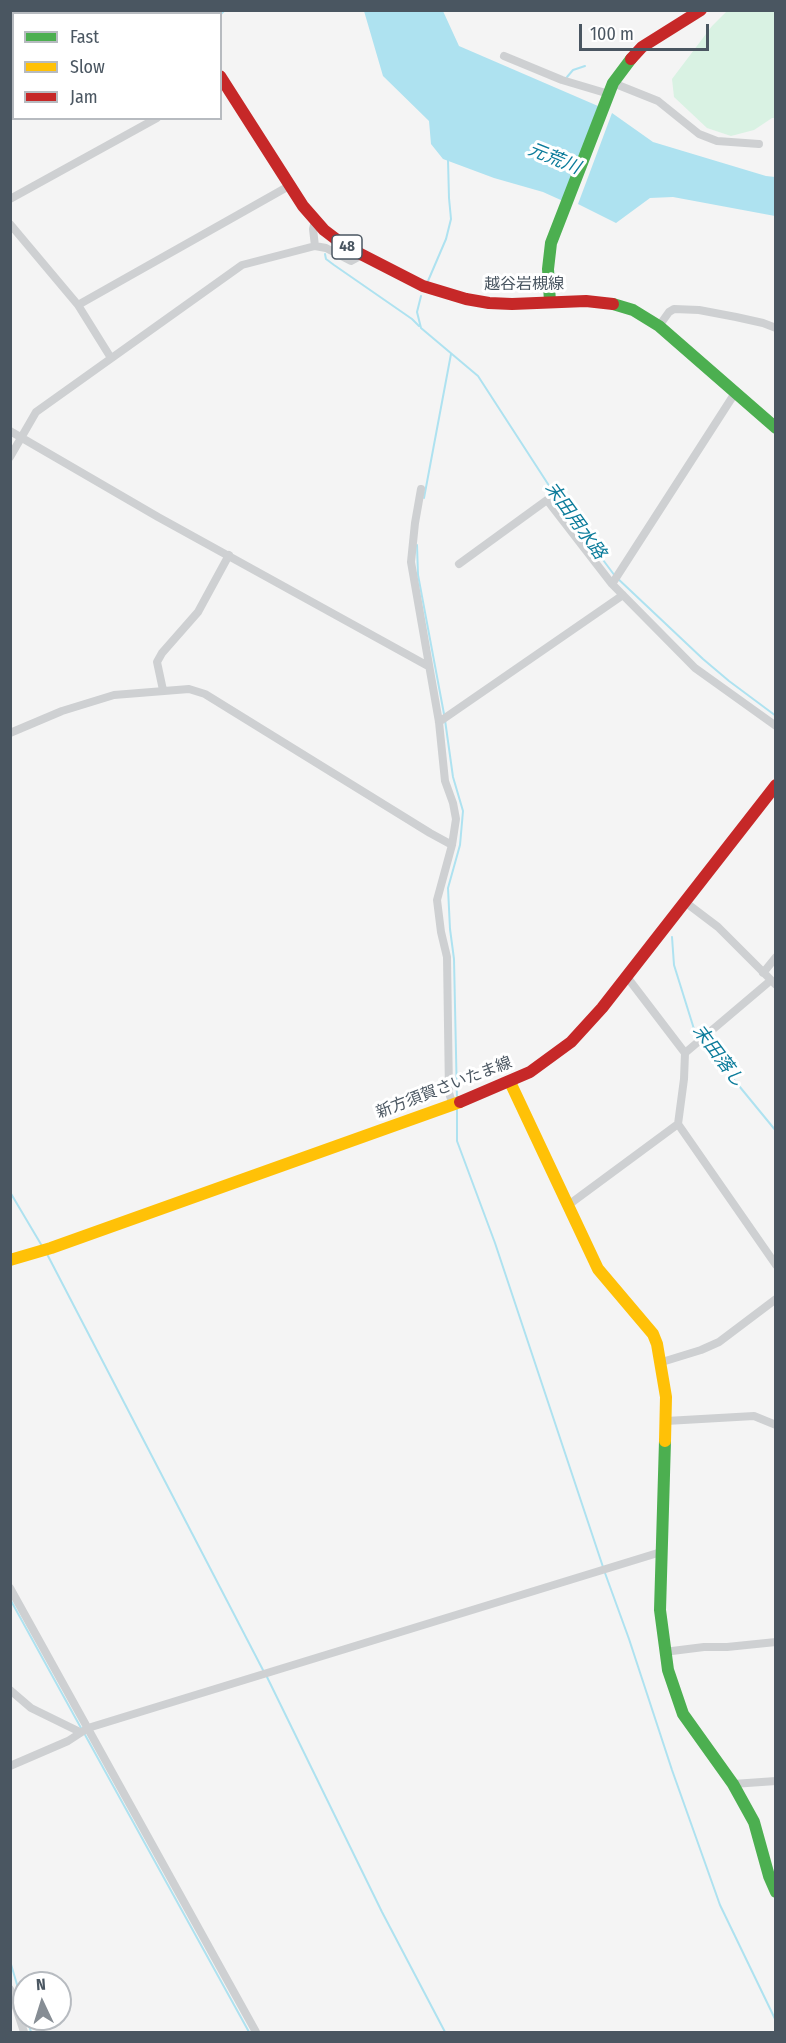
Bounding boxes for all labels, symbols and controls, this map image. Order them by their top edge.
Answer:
legend [12,12,222,120]
scale bar [582,12,712,50]
text: 100 m [590,23,634,45]
text: Fast [70,26,99,48]
text: Slow [70,56,105,78]
text: Jam [70,86,98,108]
water label: 元荒川 [525,139,583,179]
road number: 48 [332,235,362,259]
street label: 越谷岩槻線 [484,275,564,295]
water label: 末田用水路 [540,478,610,564]
water label: 末田落し [688,1021,748,1091]
street label: 新方須賀さいたま線 [373,1053,515,1123]
north arrow [12,1971,72,2031]
text: N [35,1975,46,1994]

